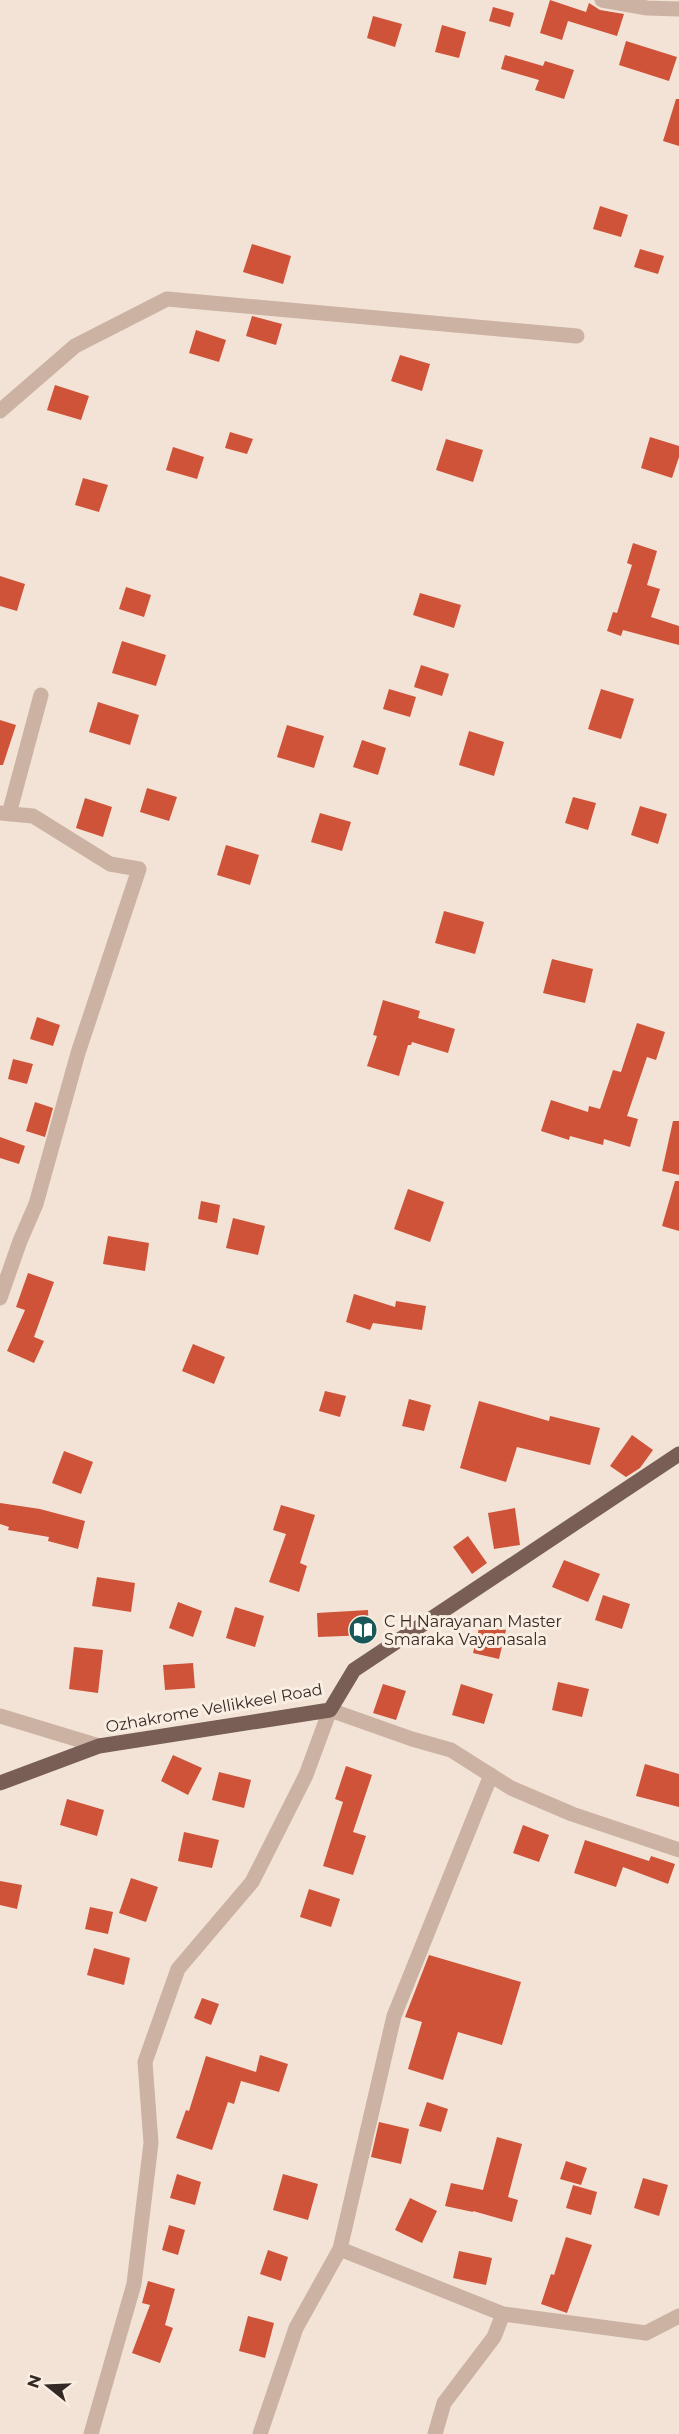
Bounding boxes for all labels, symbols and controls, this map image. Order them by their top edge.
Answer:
place label: C H Narayanan Master Smaraka Vayanasala [384,1612,562,1649]
library icon: C H Narayanan Master Smaraka Vayanasala [347,1614,379,1646]
street label: Ozhakrome Vellikkeel Road [104,1680,324,1736]
north arrow [18,2356,78,2416]
text: N [23,2372,45,2391]

